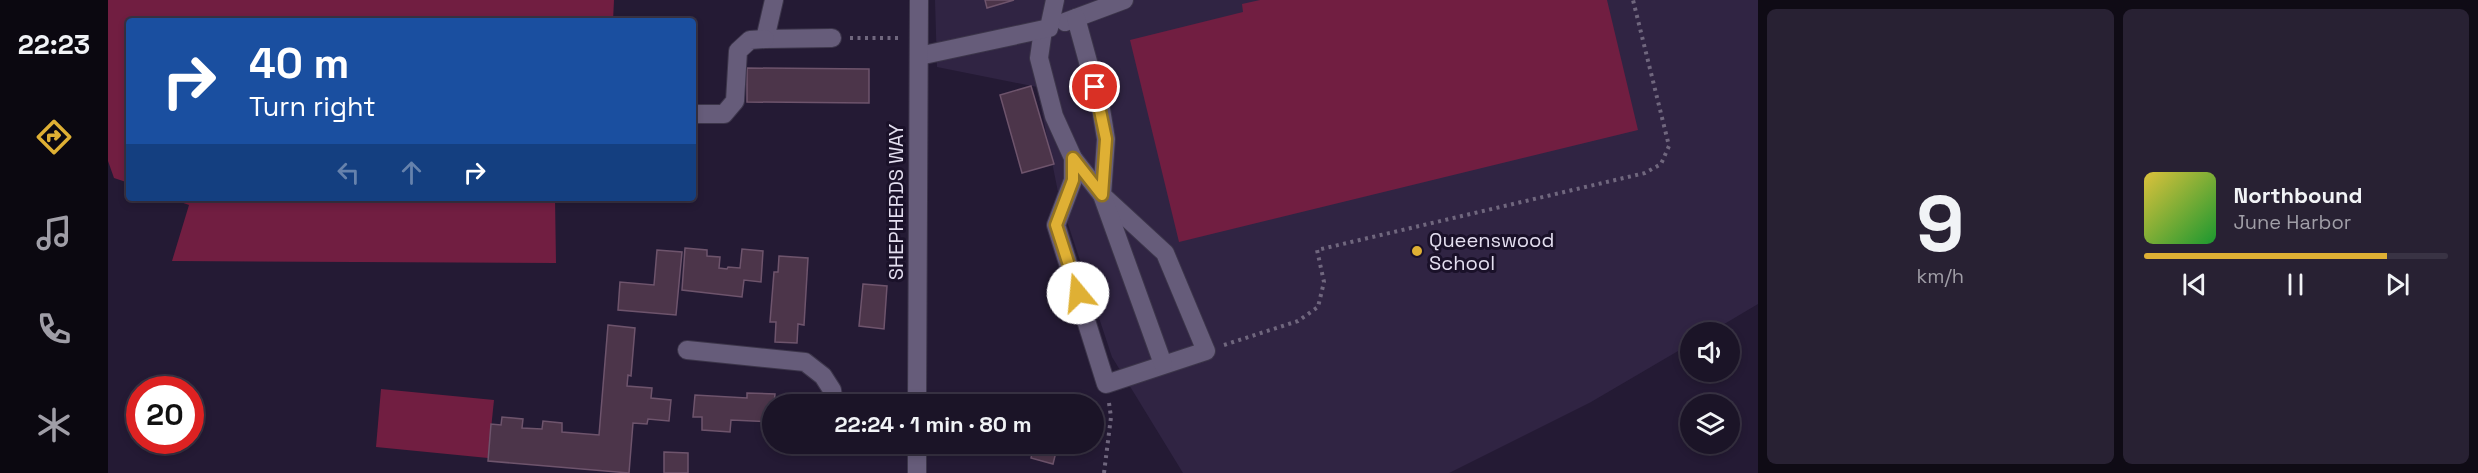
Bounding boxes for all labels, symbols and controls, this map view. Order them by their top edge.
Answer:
text: 22:23 [18,27,90,62]
text: 40 m [249,37,349,90]
icon: right [150,42,228,120]
pin [1069,61,1120,112]
icon: arrive [1078,70,1111,103]
text: Turn right [249,89,376,124]
icon: directions [33,116,75,158]
street label: SHEPHERDS WAY [883,124,909,280]
icon: left [332,156,365,189]
icon: ahead [395,156,428,189]
icon: right [458,156,491,189]
text: 9 [1916,174,1964,274]
text: Northbound [2234,181,2363,209]
text: June Harbor [2234,209,2351,235]
icon: music [33,212,75,254]
place label: Queenswood School [1429,227,1554,276]
marker: Queenswood School [1410,244,1424,258]
position arrow [1046,261,1110,325]
text: km/h [1916,263,1964,289]
icon: previous [2178,268,2211,301]
icon: pause [2279,268,2312,301]
icon: next [2381,268,2414,301]
icon: phone [33,308,75,350]
map controls [1680,322,1740,454]
button: sound [1680,322,1740,382]
speed limit sign: 20 [126,376,204,454]
button: layers [1680,394,1740,454]
icon: climate [33,404,75,446]
text: 22:24 · 1 min · 80 m [835,410,1031,438]

